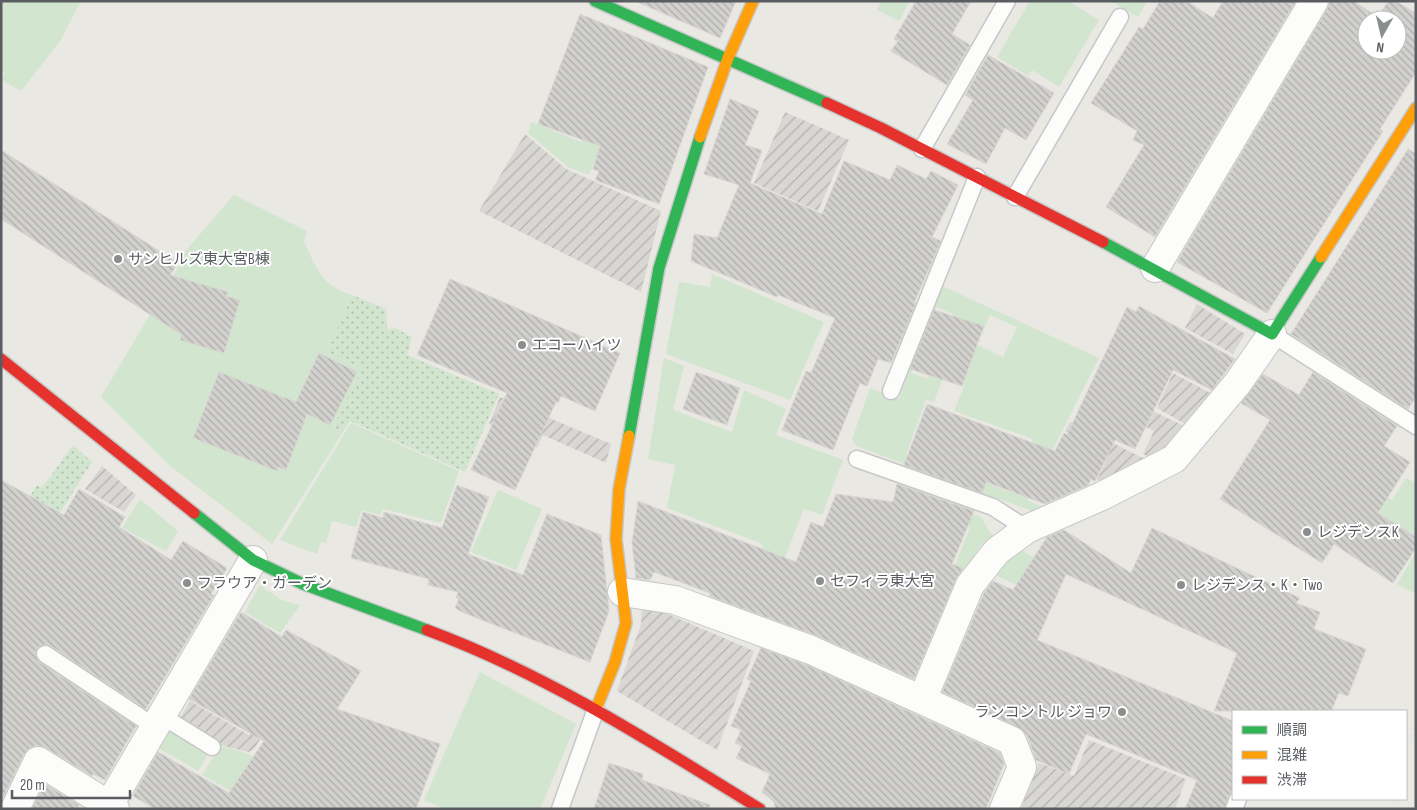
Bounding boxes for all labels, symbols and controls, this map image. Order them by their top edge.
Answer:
north arrow [1357,10,1407,60]
text: N [1375,38,1385,56]
place label: サンヒルズ東大宮B棟 [128,250,270,269]
marker: サンヒルズ東大宮B棟 [112,253,124,265]
place label: エコーハイツ [532,336,621,355]
marker: エコーハイツ [516,339,528,351]
place label: レジデンスK [1317,523,1399,542]
marker: レジデンスK [1301,526,1313,538]
place label: セフィラ東大宮 [830,572,935,591]
place label: フラウア・ガーデン [197,574,332,593]
marker: セフィラ東大宮 [814,575,826,587]
place label: レジデンス・K・Two [1191,576,1323,595]
marker: フラウア・ガーデン [181,577,193,589]
marker: レジデンス・K・Two [1175,579,1187,591]
place label: ランコントル ジョワ [975,703,1112,722]
marker: ランコントル ジョワ [1116,706,1128,718]
legend [1232,710,1407,800]
text: 順調 [1277,721,1307,740]
text: 混雑 [1277,746,1307,765]
scale bar [12,768,130,800]
text: 渋滞 [1277,771,1307,790]
text: 20 m [20,776,45,795]

